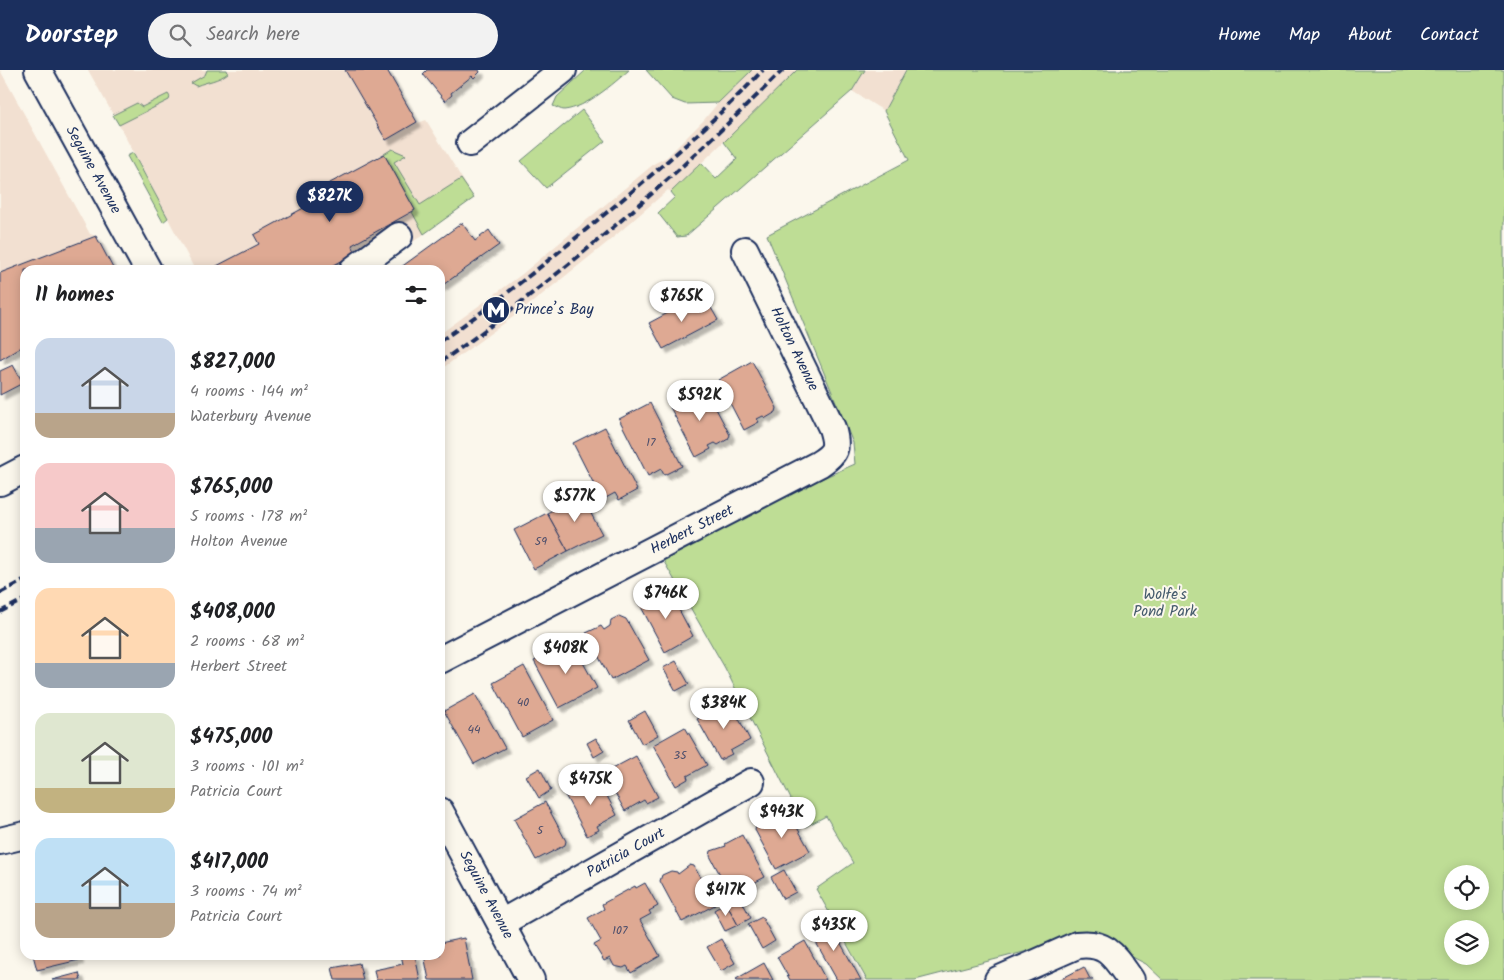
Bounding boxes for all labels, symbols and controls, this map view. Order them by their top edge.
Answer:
search box [148,13,498,58]
text: Doorstep [25,16,118,55]
text: Search here [206,20,300,50]
icon: search [166,21,194,49]
text: Home [1218,21,1261,50]
text: Map [1289,21,1320,50]
text: About [1348,21,1392,50]
text: Contact [1420,21,1479,50]
street label: Seguine Avenue [59,122,127,219]
pin: $827K [295,180,365,223]
text: $827K [307,184,353,209]
text: 11 homes [35,279,114,312]
pin: $765K [647,280,717,323]
icon: filters [402,281,430,309]
text: $765K [660,284,704,309]
metro station icon: Prince’s Bay [481,295,511,325]
place label: Prince’s Bay [515,298,594,322]
street label: Holton Avenue [763,303,825,396]
text: $827,000 [190,346,275,379]
icon: home [75,358,135,418]
text: 4 rooms · 144 m² [190,379,308,404]
pin: $592K [665,380,735,422]
text: $592K [678,383,722,408]
text: Waterbury Avenue [190,404,311,429]
house number: 17 [646,433,656,452]
text: $765,000 [190,471,272,504]
pin: $577K [540,480,610,523]
icon: home [75,483,135,543]
text: $577K [554,484,596,509]
street label: Herbert Street [646,499,738,561]
text: 5 rooms · 178 m² [190,504,307,529]
text: Holton Avenue [190,529,287,554]
house number: 59 [535,532,547,551]
pin: $746K [631,578,701,620]
text: $746K [644,581,688,606]
park label: Wolfe's Pond Park [1133,583,1198,624]
text: $408,000 [190,596,275,629]
icon: home [75,608,135,668]
text: 2 rooms · 68 m² [190,629,304,654]
pin: $408K [531,632,601,675]
text: $408K [543,636,589,661]
text: Herbert Street [190,654,287,679]
pin: $384K [689,688,759,730]
text: $384K [701,691,747,716]
house number: 40 [517,693,529,712]
house number: 44 [467,720,481,739]
text: $475,000 [190,721,272,754]
icon: home [75,733,135,793]
house number: 35 [673,746,688,765]
text: 3 rooms · 101 m² [190,754,304,779]
pin: $475K [556,764,626,806]
text: $475K [569,767,613,792]
text: Patricia Court [190,779,282,804]
pin: $943K [747,796,817,839]
text: $943K [760,800,804,825]
house number: 5 [537,821,545,840]
street label: Patricia Court [582,821,670,884]
text: $417,000 [190,846,268,879]
street label: Seguine Avenue [453,846,520,944]
icon: home [75,858,135,918]
map controls [1444,865,1489,965]
button: locate [1444,865,1489,910]
pin: $417K [691,874,761,917]
text: $417K [706,878,746,903]
text: 3 rooms · 74 m² [190,879,302,904]
text: Patricia Court [190,904,282,929]
pin: $435K [799,910,869,952]
text: $435K [812,913,856,938]
button: layers [1444,920,1489,965]
house number: 107 [612,921,628,940]

